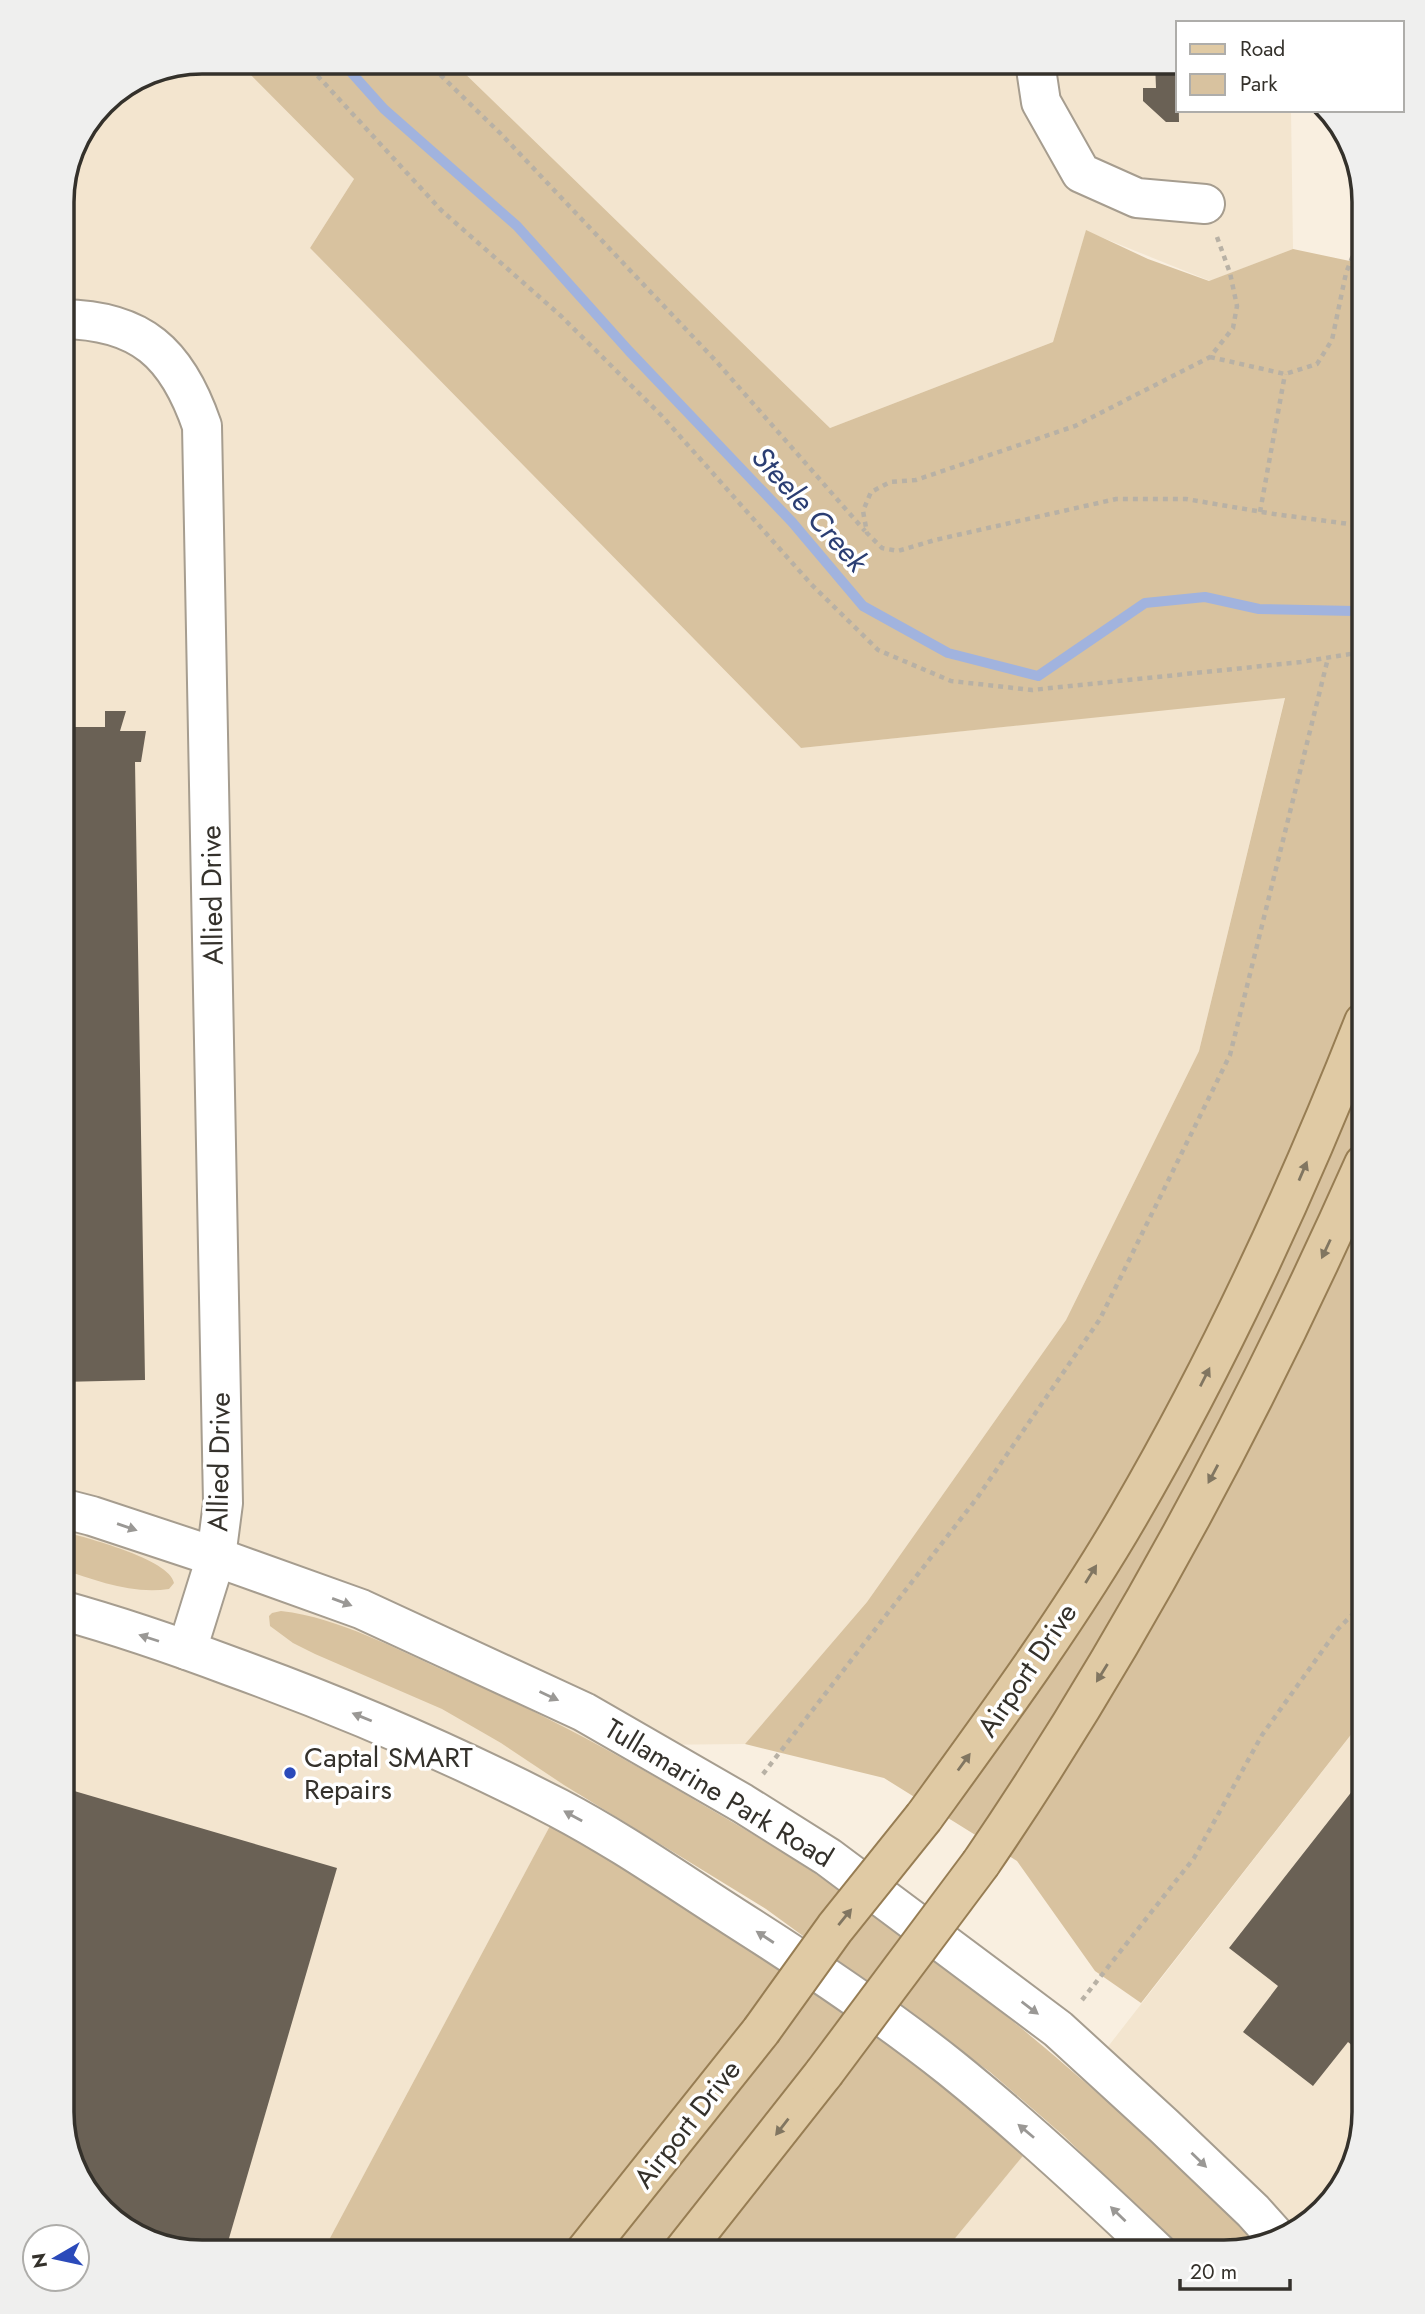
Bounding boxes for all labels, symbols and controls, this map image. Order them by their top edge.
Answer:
legend [1176,21,1404,112]
text: Road [1240,34,1285,64]
text: Park [1240,69,1278,99]
water label: Steele Creek [742,437,879,582]
street label: Allied Drive [190,825,234,965]
one-way arrow [1298,1161,1309,1182]
one-way arrow [1320,1239,1332,1259]
one-way arrow [1198,1366,1210,1386]
street label: Allied Drive [197,1392,241,1532]
one-way arrow [1208,1465,1220,1485]
one-way arrow [116,1523,137,1533]
one-way arrow [1085,1564,1098,1583]
street label: Airport Drive [967,1595,1087,1745]
one-way arrow [331,1597,352,1608]
one-way arrow [138,1632,159,1642]
one-way arrow [1096,1663,1109,1683]
one-way arrow [539,1690,559,1701]
street label: Tullamarine Park Road [597,1708,841,1878]
one-way arrow [351,1711,372,1722]
place label: Captal SMART Repairs [304,1737,473,1810]
one-way arrow [957,1753,971,1771]
marker: Captal SMART Repairs [282,1765,298,1781]
one-way arrow [563,1810,582,1822]
one-way arrow [837,1908,852,1926]
one-way arrow [756,1931,775,1944]
one-way arrow [1021,2000,1039,2015]
street label: Airport Drive [624,2051,750,2197]
one-way arrow [775,2118,790,2135]
one-way arrow [1018,2124,1035,2139]
one-way arrow [1191,2151,1208,2168]
one-way arrow [1110,2207,1127,2223]
north arrow [21,2223,91,2293]
scale bar [1180,2248,1290,2292]
text: N [25,2251,54,2270]
text: 20 m [1190,2257,1237,2287]

